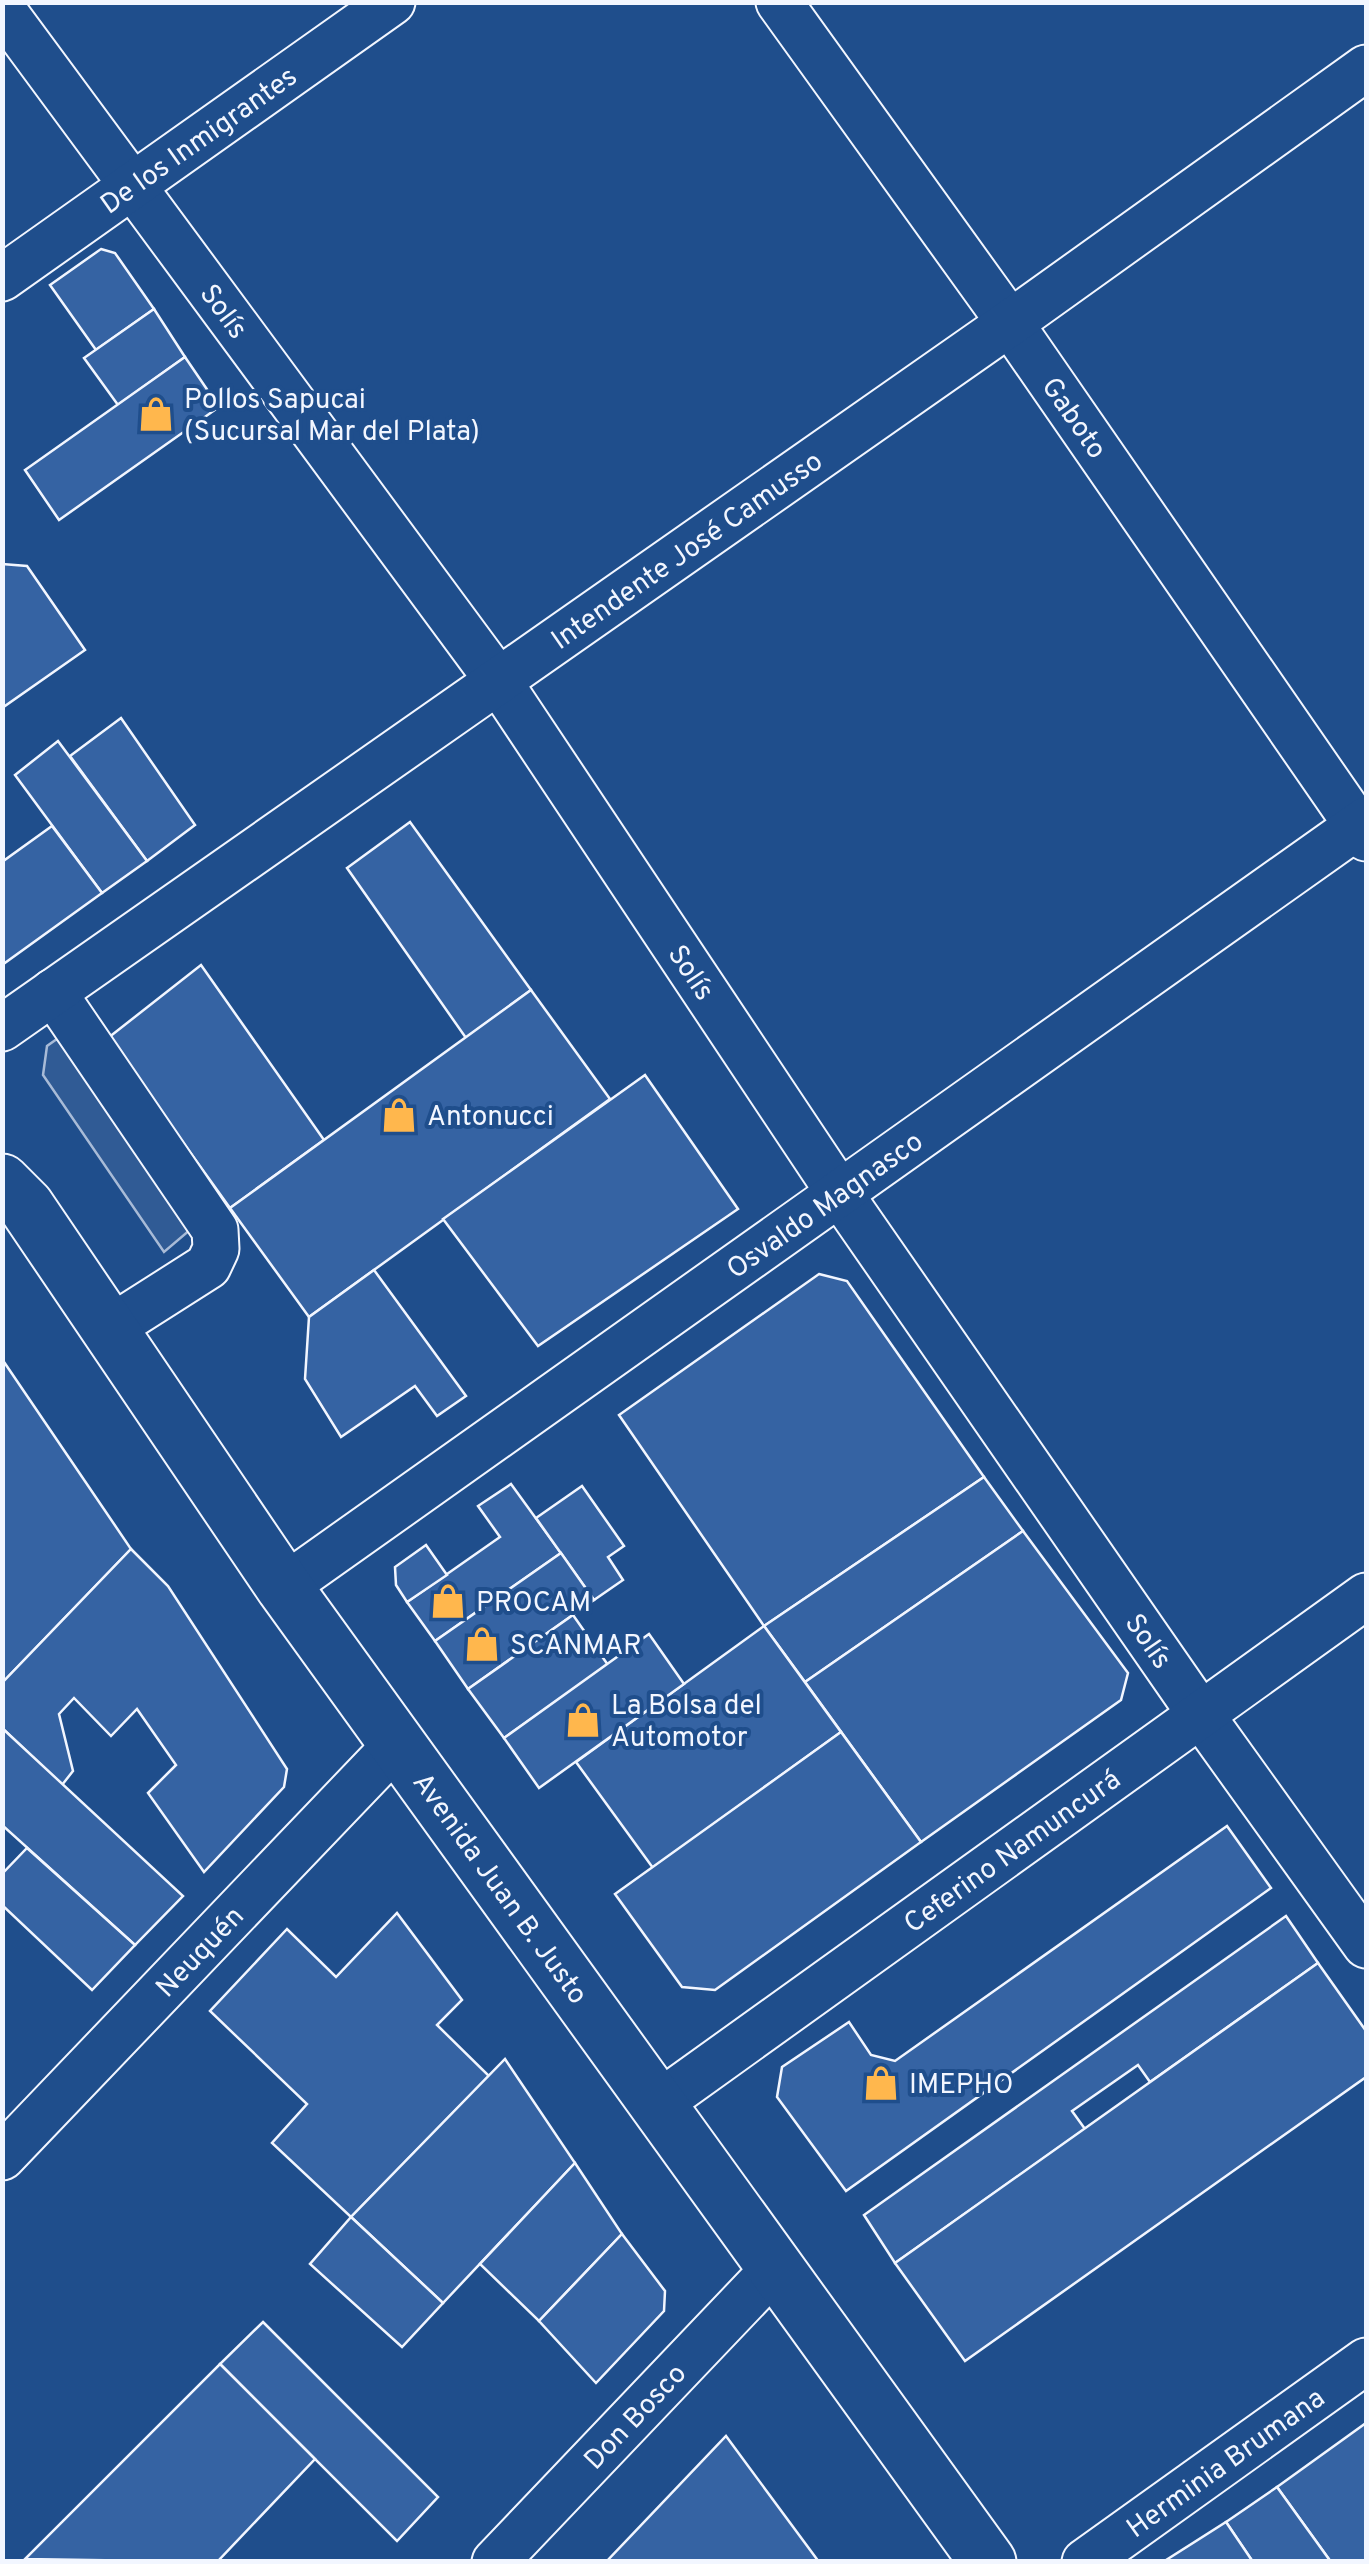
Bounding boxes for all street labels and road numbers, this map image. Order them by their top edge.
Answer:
street label: De los Inmigrantes [94,60,305,224]
street label: Solís [190,278,255,347]
street label: Gaboto [1032,371,1113,467]
street label: Intendente José Camusso [545,445,831,659]
street label: Solís [658,939,721,1008]
street label: Osvaldo Magnasco [721,1125,931,1288]
street label: Solís [1115,1608,1179,1677]
street label: Ceferino Namuncurá [898,1763,1129,1943]
street label: Avenida Juan B. Justo [403,1767,594,2012]
street label: Neuquén [149,1900,253,2006]
street label: Don Bosco [577,2357,696,2479]
street label: Herminia Brumana [1120,2381,1333,2548]

